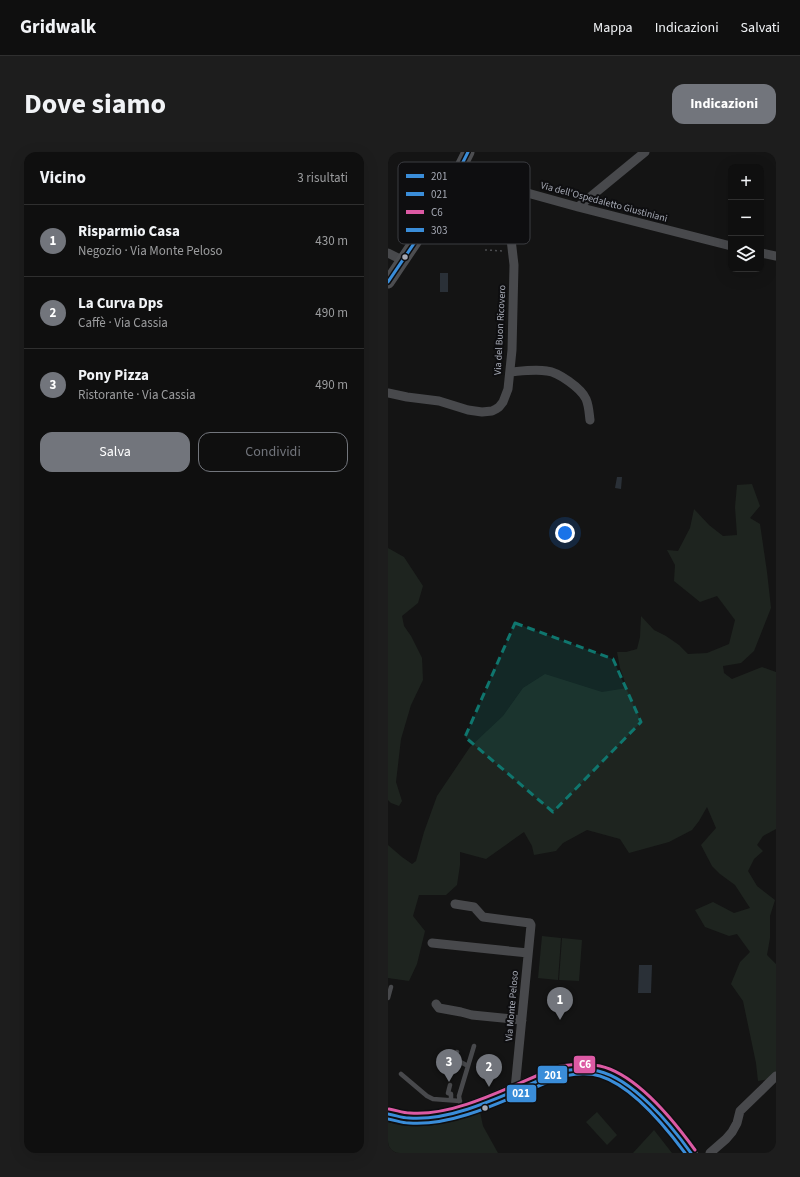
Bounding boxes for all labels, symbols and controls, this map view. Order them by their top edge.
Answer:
text: Gridwalk [20,14,96,41]
text: Mappa [593,18,633,38]
text: Indicazioni [655,18,719,38]
text: Salvati [741,18,780,38]
text: Dove siamo [24,84,166,124]
button: Indicazioni [672,84,776,124]
legend [398,162,530,244]
map controls [728,164,764,272]
button: + [728,164,764,200]
text: Vicino [40,166,86,190]
text: 3 risultati [297,169,348,187]
text: 201 [431,169,447,184]
street label: Via dell'Ospedaletto Giustiniani [539,178,669,226]
text: 021 [431,187,447,202]
button: − [728,200,764,236]
text: C6 [431,205,443,220]
text: Risparmio Casa [78,221,180,242]
text: 303 [431,223,447,238]
text: 1 [50,232,56,250]
text: 430 m [315,232,348,250]
button: layers [728,236,764,272]
text: Negozio · Via Monte Peloso [78,242,223,260]
unlabelled marker [400,252,410,262]
street label: Via del Buon Ricovero [491,285,509,375]
text: La Curva Dps [78,293,163,314]
text: 2 [50,304,56,322]
text: 490 m [315,304,348,322]
text: Caffè · Via Cassia [78,314,168,332]
text: Pony Pizza [78,365,149,386]
text: 3 [50,376,56,394]
text: 490 m [315,376,348,394]
text: Ristorante · Via Cassia [78,386,196,404]
button: Salva [40,432,190,472]
button: Condividi [198,432,348,472]
your location [555,523,575,543]
street label: Via Monte Peloso [502,970,522,1042]
pin: 1 [547,987,573,1020]
pin: 3 [436,1049,462,1082]
pin: 2 [476,1054,502,1087]
line badge: C6 [573,1055,596,1074]
text: C6 [579,1057,591,1072]
line badge: 201 [537,1065,568,1084]
text: 201 [544,1068,562,1083]
line badge: 021 [506,1084,537,1103]
text: 021 [512,1086,530,1101]
unlabelled marker [480,1103,490,1113]

